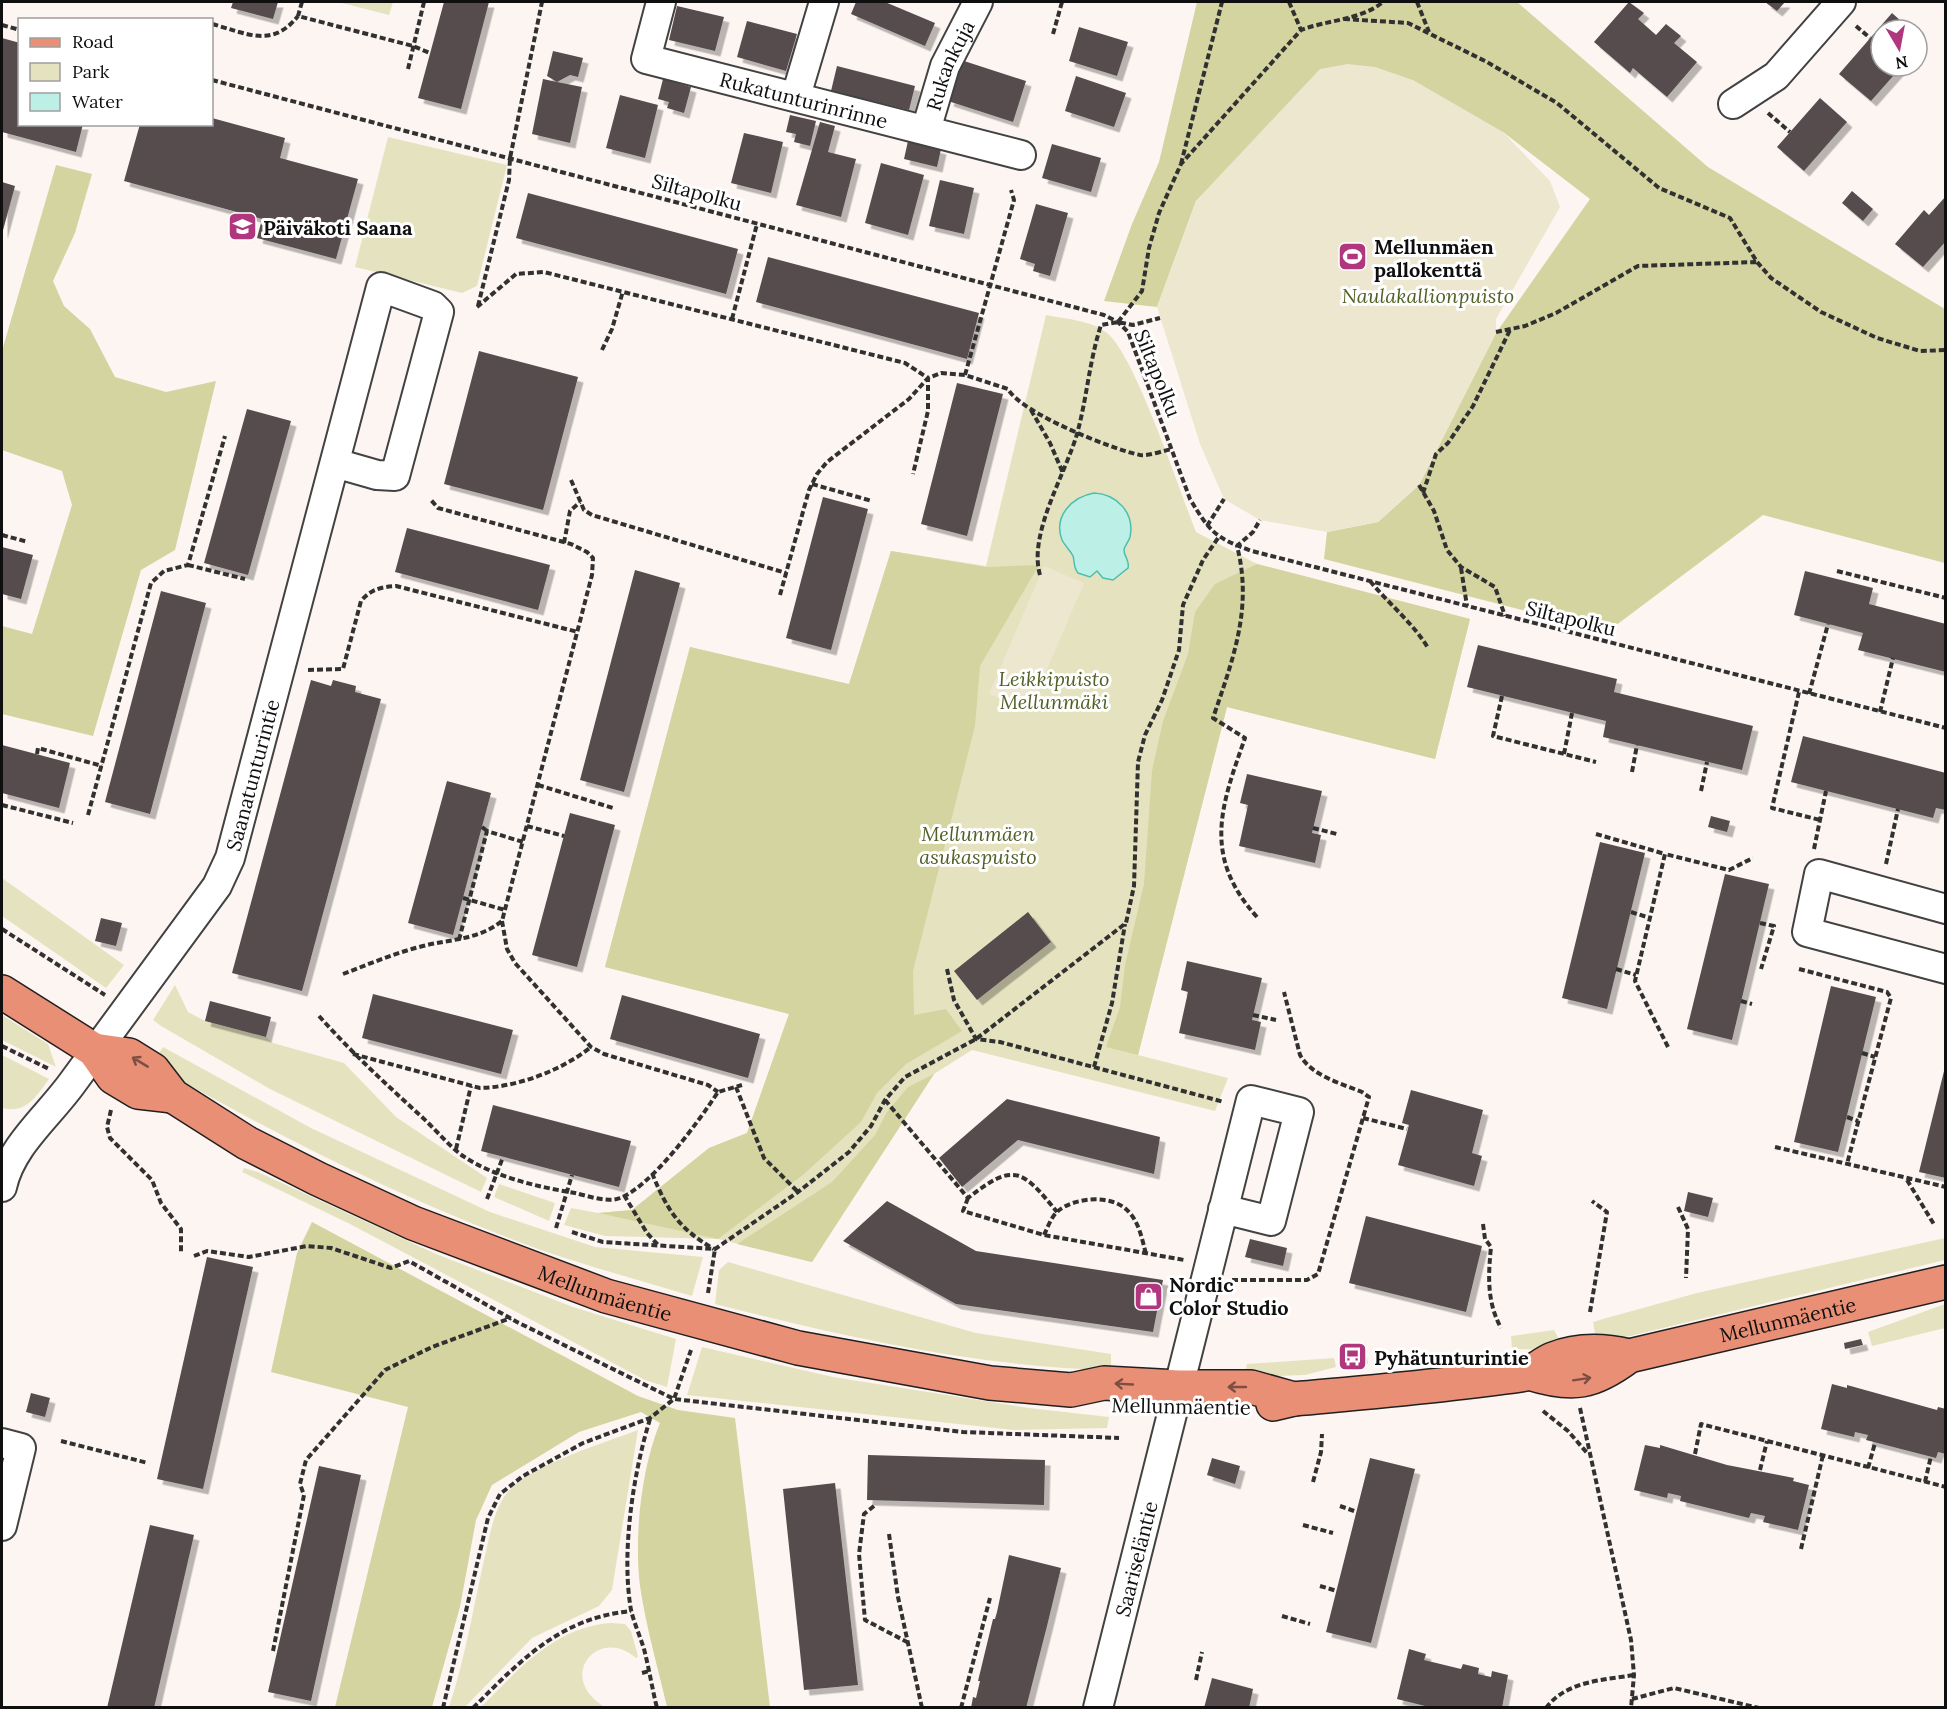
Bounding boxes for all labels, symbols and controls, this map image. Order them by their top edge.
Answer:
street label: Rukankuja [920,16,979,113]
legend [18,18,213,126]
north arrow [1869,18,1929,78]
text: Road [72,30,114,53]
text: N [1894,52,1909,74]
text: Park [72,60,110,83]
street label: Rukatunturinrinne [717,66,891,133]
text: Water [72,90,123,113]
street label: Siltapolku [649,168,745,216]
school or university icon: Päiväkoti Saana [226,211,258,243]
place label: Päiväkoti Saana [263,215,413,240]
place label: Mellunmäen pallokenttä [1374,234,1494,282]
sports icon: Mellunmäen pallokenttä [1337,241,1369,273]
park label: Naulakallionpuisto [1342,283,1514,308]
street label: Siltapolku [1129,326,1187,420]
street label: Siltapolku [1523,595,1619,641]
park label: Leikkipuisto Mellunmäki [999,666,1109,714]
street label: Saanatunturintie [220,696,284,854]
park label: Mellunmäen asukaspuisto [919,821,1037,869]
one-way arrow [132,1055,149,1067]
street label: Mellunmäentie [535,1259,675,1326]
place label: Nordic Color Studio [1169,1272,1289,1320]
shop icon: Nordic Color Studio [1132,1280,1164,1312]
street label: Mellunmäentie [1717,1291,1858,1347]
bus stop icon: Pyhätunturintie [1337,1341,1369,1373]
place label: Pyhätunturintie [1374,1345,1529,1370]
one-way arrow [1571,1373,1591,1384]
one-way arrow [1114,1378,1134,1389]
one-way arrow [1228,1381,1248,1393]
street label: Mellunmäentie [1111,1392,1251,1420]
street label: Saariseläntie [1109,1498,1162,1619]

